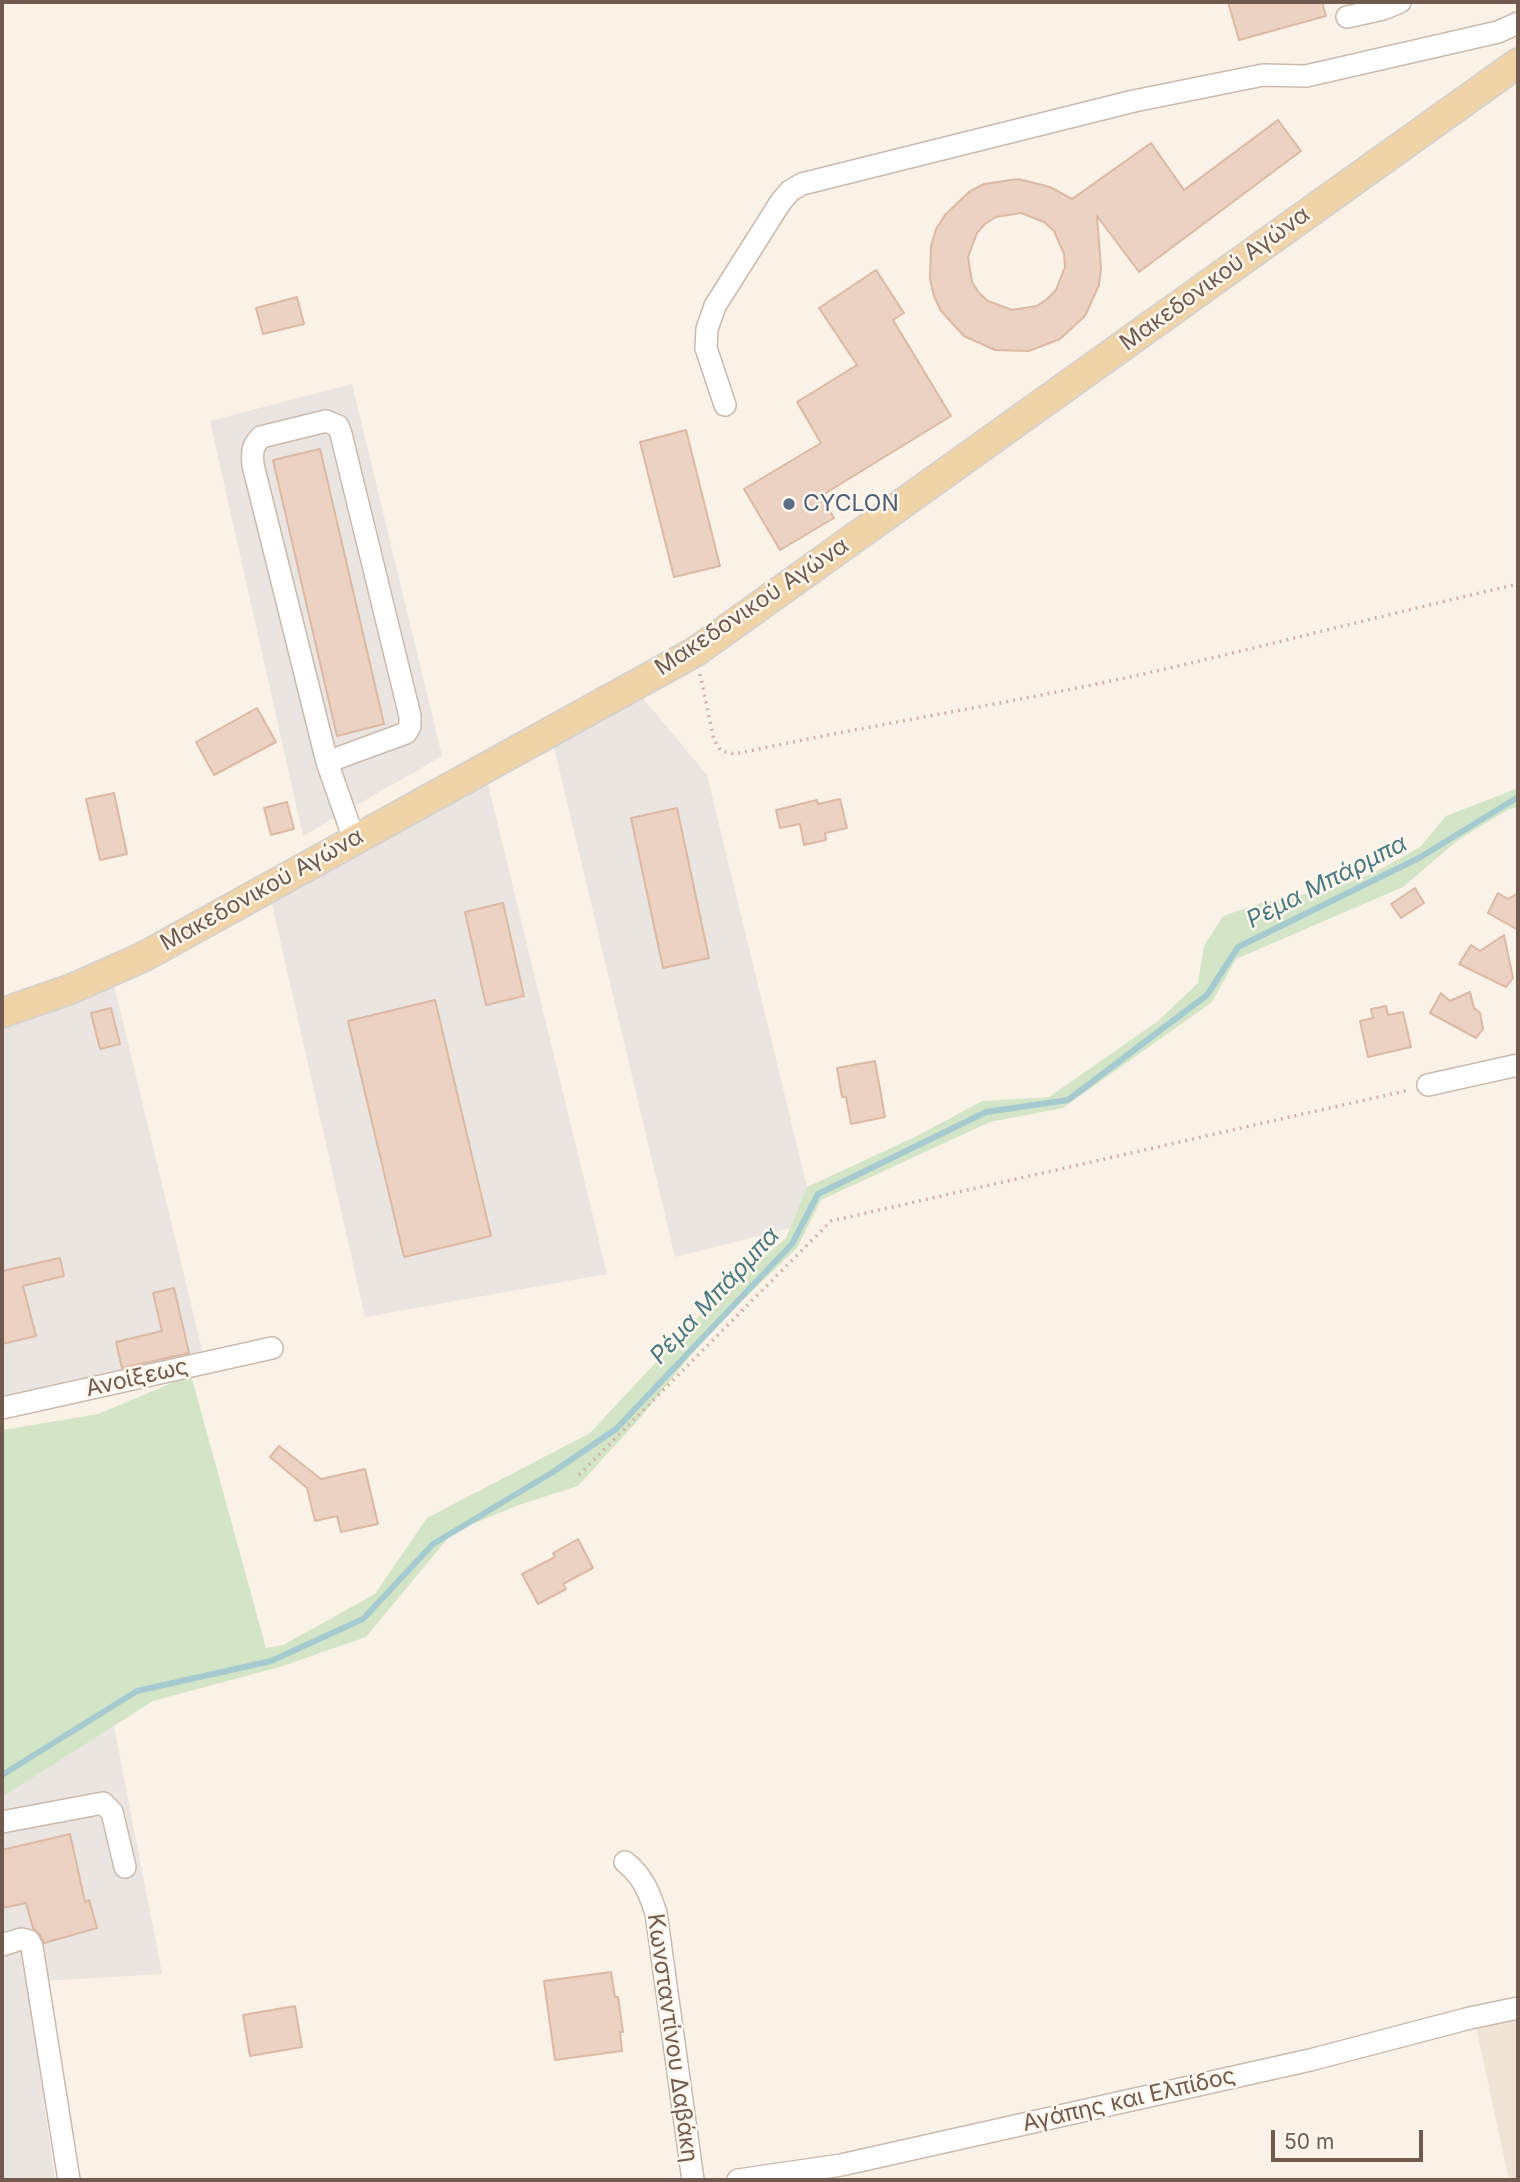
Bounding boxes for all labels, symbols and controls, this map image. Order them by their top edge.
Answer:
street label: Μακεδονικού Αγώνα [1115,201,1315,357]
place label: CYCLON [803,490,899,518]
marker: CYCLON [781,496,797,512]
street label: Μακεδονικού Αγώνα [650,532,854,682]
street label: Μακεδονικού Αγώνα [156,823,368,957]
water label: Ρέμα Μπάρμπα [1242,829,1412,935]
water label: Ρέμα Μπάρμπα [644,1222,786,1370]
street label: Ανοίξεως [83,1353,191,1403]
street label: Κωνσταντίνου Δαβάκη [641,1912,703,2164]
street label: Αγάπης και Ελπίδος [1020,2062,1238,2138]
scale bar [1275,2116,1427,2160]
text: 50 m [1284,2129,1334,2154]

